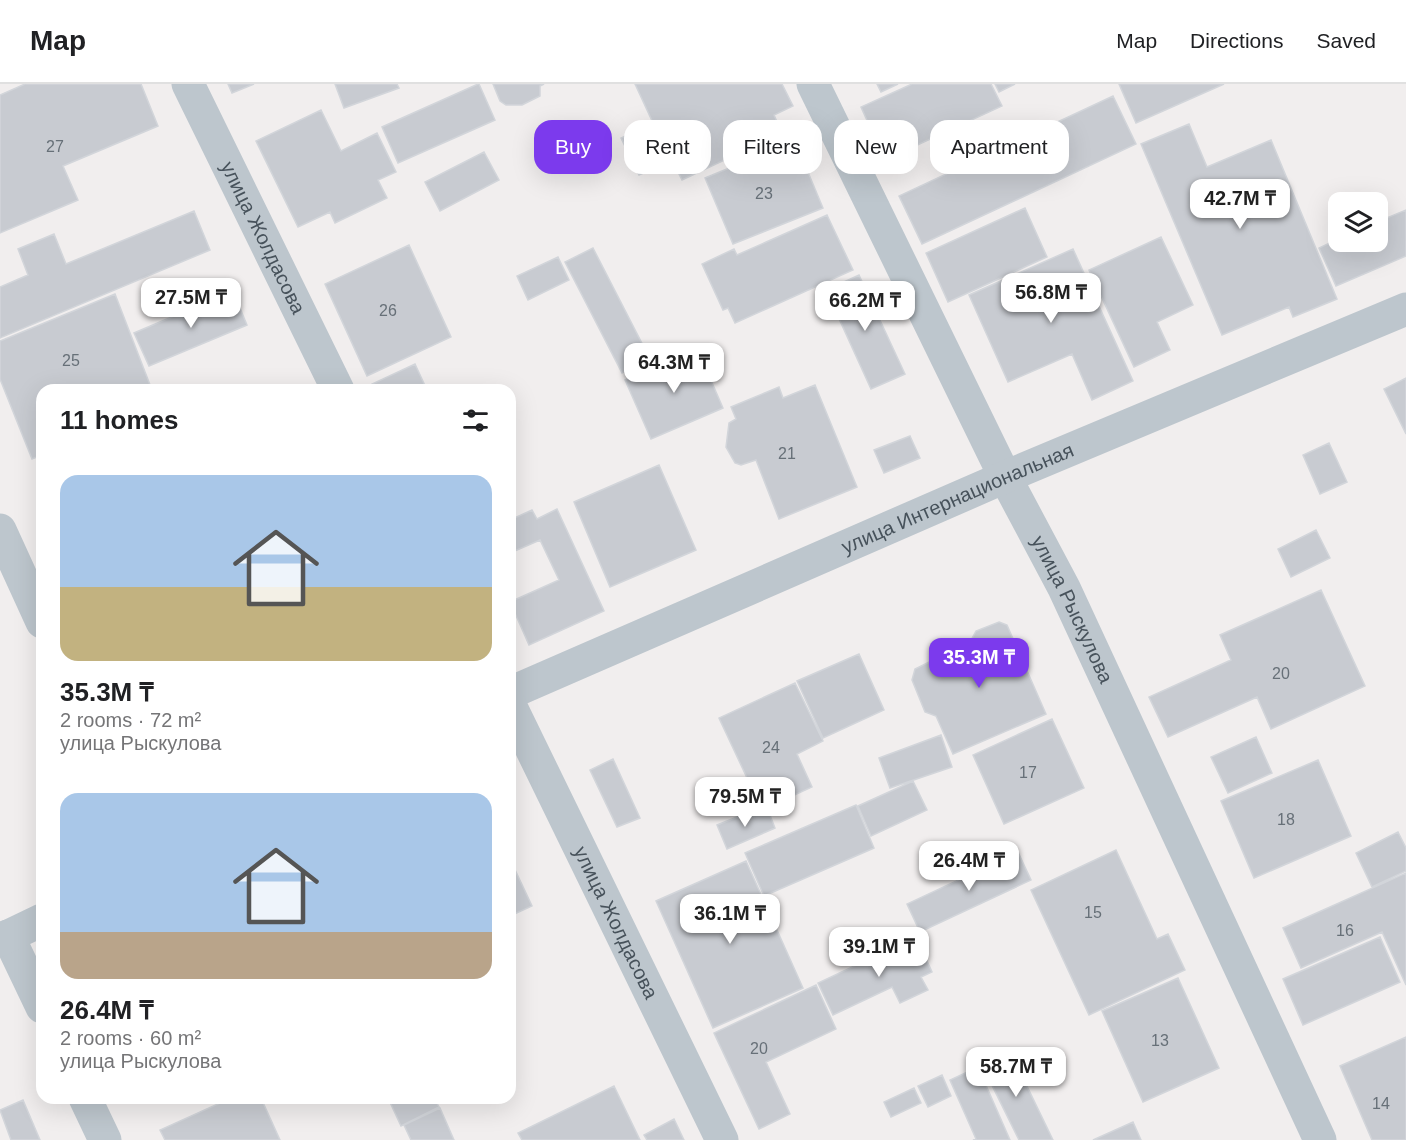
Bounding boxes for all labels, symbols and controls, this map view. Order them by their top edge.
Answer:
text: Map [30,25,86,56]
text: Map [1116,29,1157,52]
text: Directions [1190,29,1283,52]
text: Saved [1316,29,1376,52]
chip: Buy [534,120,612,174]
chip: Rent [624,120,711,174]
chip: Filters [723,120,822,174]
chip: New [834,120,918,174]
chip: Apartment [930,120,1069,174]
house number: 27 [46,138,64,155]
street label: улица Жолдасова [217,158,310,318]
pin: 42.7M ₸ [1185,179,1295,230]
house number: 23 [755,185,773,202]
text: 42.7M ₸ [1204,187,1276,209]
map controls [1328,192,1388,252]
button: layers [1328,192,1388,252]
pin: 56.8M ₸ [996,273,1106,324]
pin: 27.5M ₸ [136,278,246,329]
pin: 66.2M ₸ [810,281,920,332]
text: 56.8M ₸ [1015,281,1087,303]
text: 27.5M ₸ [155,286,227,308]
text: 66.2M ₸ [829,289,901,311]
house number: 26 [379,302,397,319]
pin: 64.3M ₸ [619,343,729,394]
text: 64.3M ₸ [638,351,710,373]
house number: 25 [62,352,80,369]
icon: filters [459,404,492,437]
text: 11 homes [60,405,179,435]
street label: улица Интернациональная [838,439,1077,558]
house number: 21 [778,445,796,462]
icon: home [222,514,330,622]
street label: улица Рыскулова [1027,532,1118,687]
pin: 35.3M ₸ [924,638,1034,689]
text: 35.3M ₸ [943,646,1015,668]
house number: 20 [1272,665,1290,682]
text: 35.3M ₸ [60,677,154,707]
text: 2 rooms · 72 m² [60,709,201,731]
text: улица Рыскулова [60,732,221,754]
house number: 24 [762,739,780,756]
house number: 17 [1019,764,1037,781]
pin: 79.5M ₸ [690,777,800,828]
text: 79.5M ₸ [709,785,781,807]
house number: 18 [1277,811,1295,828]
icon: home [222,832,330,940]
pin: 26.4M ₸ [914,841,1024,892]
street label: улица Жолдасова [570,843,663,1003]
text: 26.4M ₸ [933,849,1005,871]
pin: 36.1M ₸ [675,894,785,945]
text: 36.1M ₸ [694,902,766,924]
house number: 15 [1084,904,1102,921]
house number: 16 [1336,922,1354,939]
pin: 39.1M ₸ [824,927,934,978]
text: 39.1M ₸ [843,935,915,957]
text: 26.4M ₸ [60,995,154,1025]
text: 2 rooms · 60 m² [60,1027,201,1049]
house number: 13 [1151,1032,1169,1049]
house number: 20 [750,1040,768,1057]
pin: 58.7M ₸ [961,1047,1071,1098]
text: улица Рыскулова [60,1050,221,1072]
text: 58.7M ₸ [980,1055,1052,1077]
house number: 14 [1372,1095,1390,1112]

